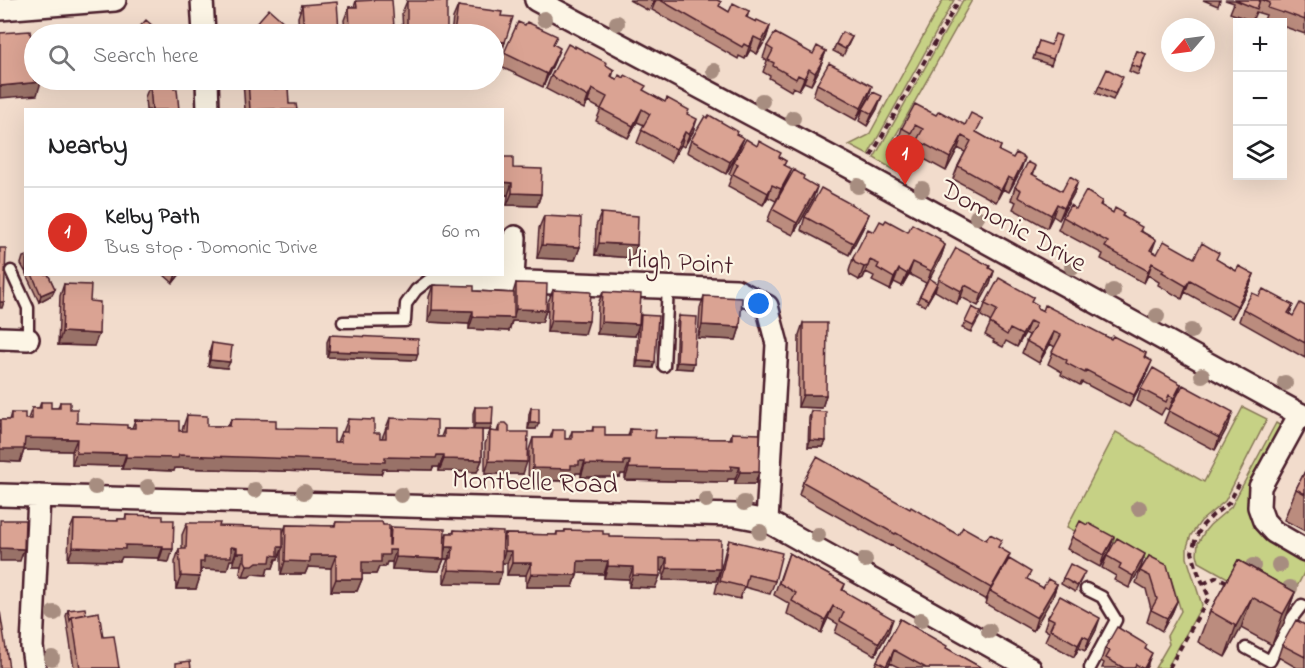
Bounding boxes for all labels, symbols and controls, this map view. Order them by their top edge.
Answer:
north arrow [1161,18,1215,72]
map controls [1233,18,1287,180]
button: + [1233,18,1287,72]
search box [24,24,504,90]
icon: search [45,41,78,74]
text: Search here [93,41,198,73]
button: − [1233,72,1287,126]
button: layers [1233,126,1287,180]
text: Nearby [48,128,127,166]
pin: 1 [886,136,924,185]
street label: Domonic Drive [932,170,1094,284]
text: Kelby Path [105,202,200,234]
text: 1 [64,218,71,247]
text: 60 m [442,218,480,247]
text: Bus stop · Domonic Drive [105,234,318,263]
street label: High Point [625,240,734,287]
your location [744,289,773,318]
street label: Montbelle Road [451,461,618,506]

